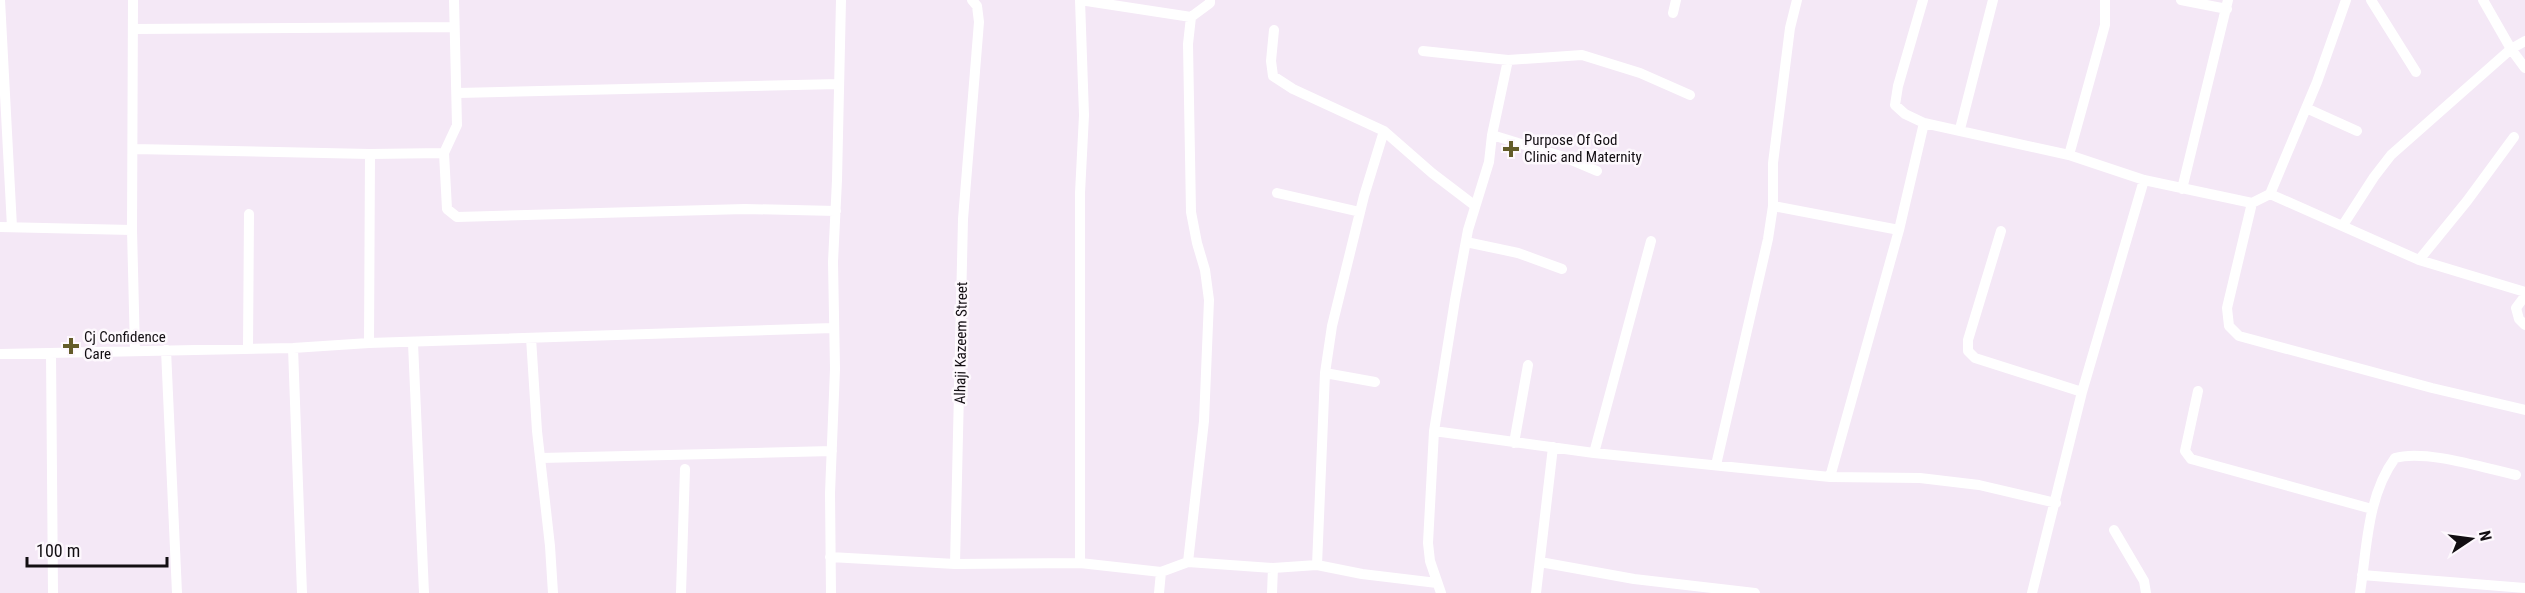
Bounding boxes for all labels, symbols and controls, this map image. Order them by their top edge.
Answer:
place label: Purpose Of God Clinic and Maternity [1524,131,1642,166]
marker: Purpose Of God Clinic and Maternity [1502,140,1520,158]
street label: Alhaji Kazeem Street [951,282,971,404]
place label: Cj Confidence Care [84,328,166,363]
marker: Cj Confidence Care [62,337,80,355]
north arrow [2441,509,2501,569]
text: N [2475,529,2495,543]
scale bar [27,530,166,568]
text: 100 m [36,540,80,561]

